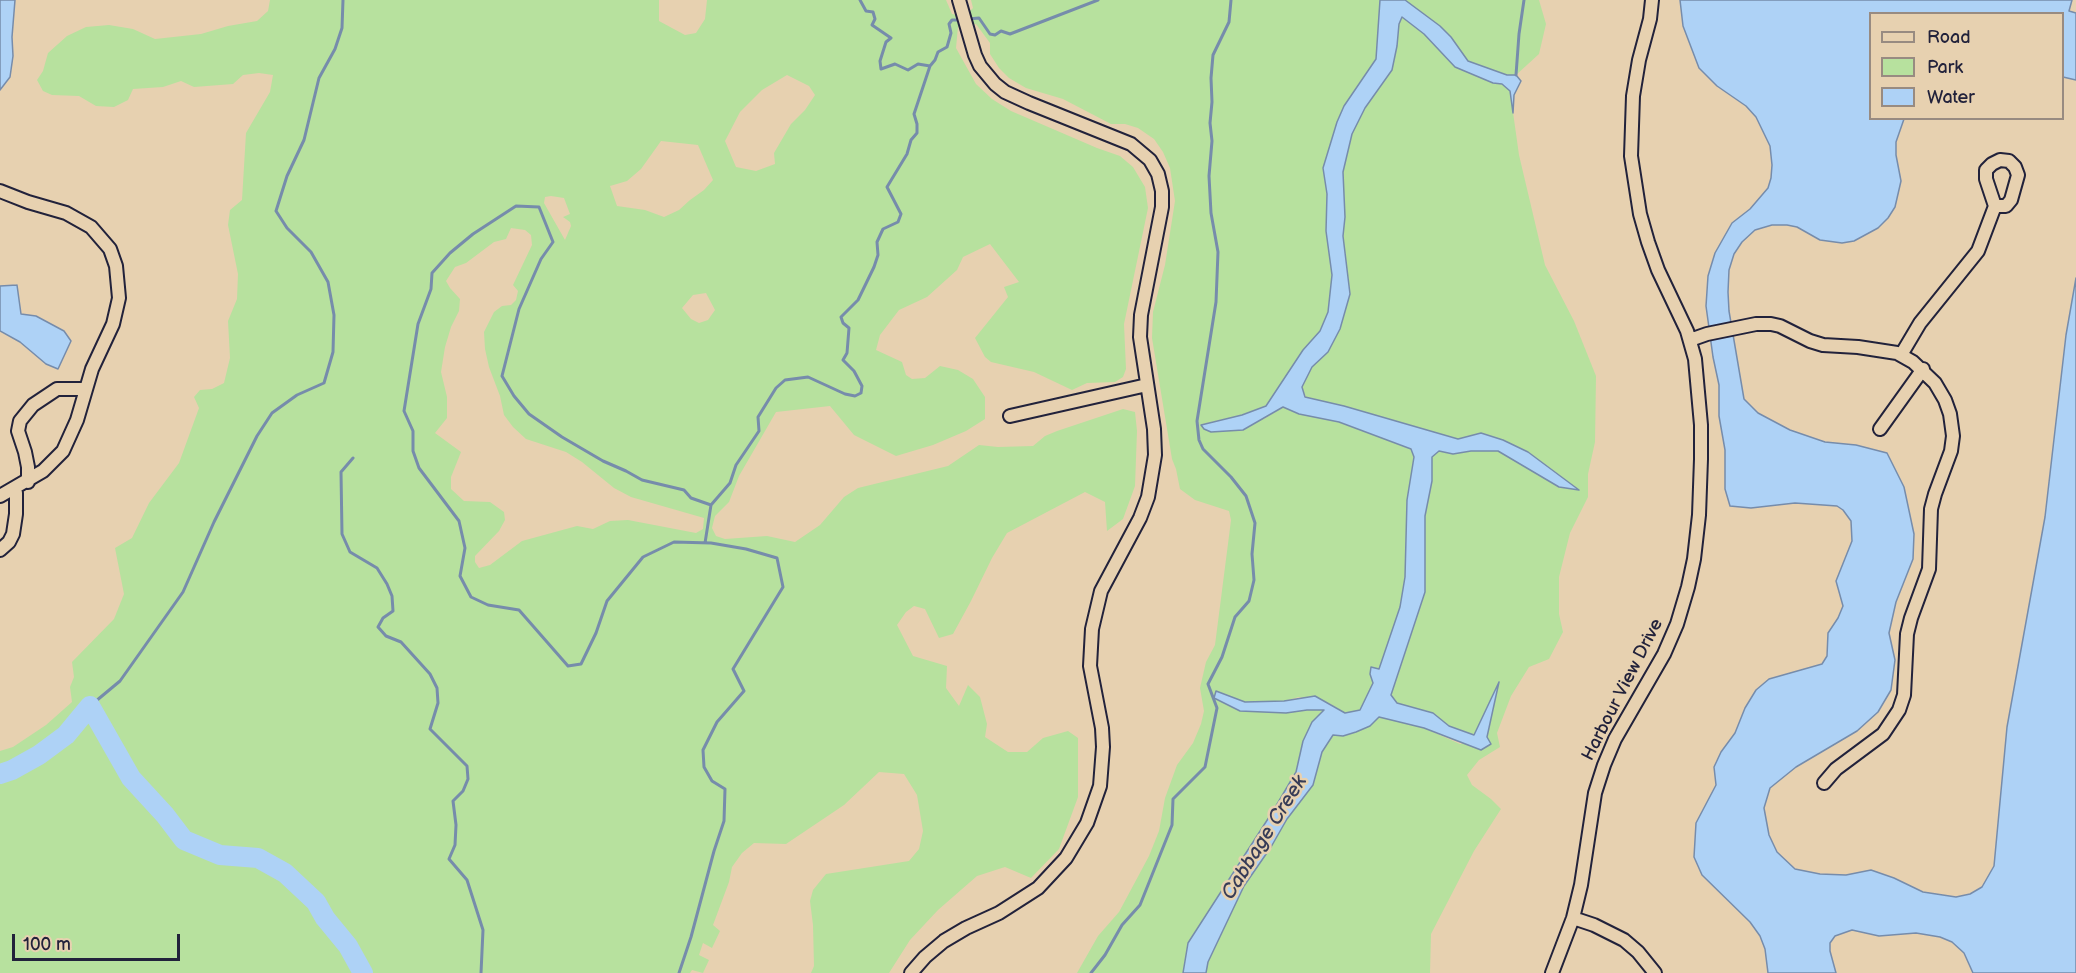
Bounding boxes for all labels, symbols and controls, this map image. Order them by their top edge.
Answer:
legend [1869,12,2064,120]
text: Road [1927,27,1971,48]
text: Park [1927,57,1963,78]
text: Water [1927,87,1975,108]
street label: Harbour View Drive [1578,615,1668,765]
water label: Cabbage Creek [1217,771,1313,905]
scale bar [15,922,183,960]
text: 100 m [23,934,71,955]

